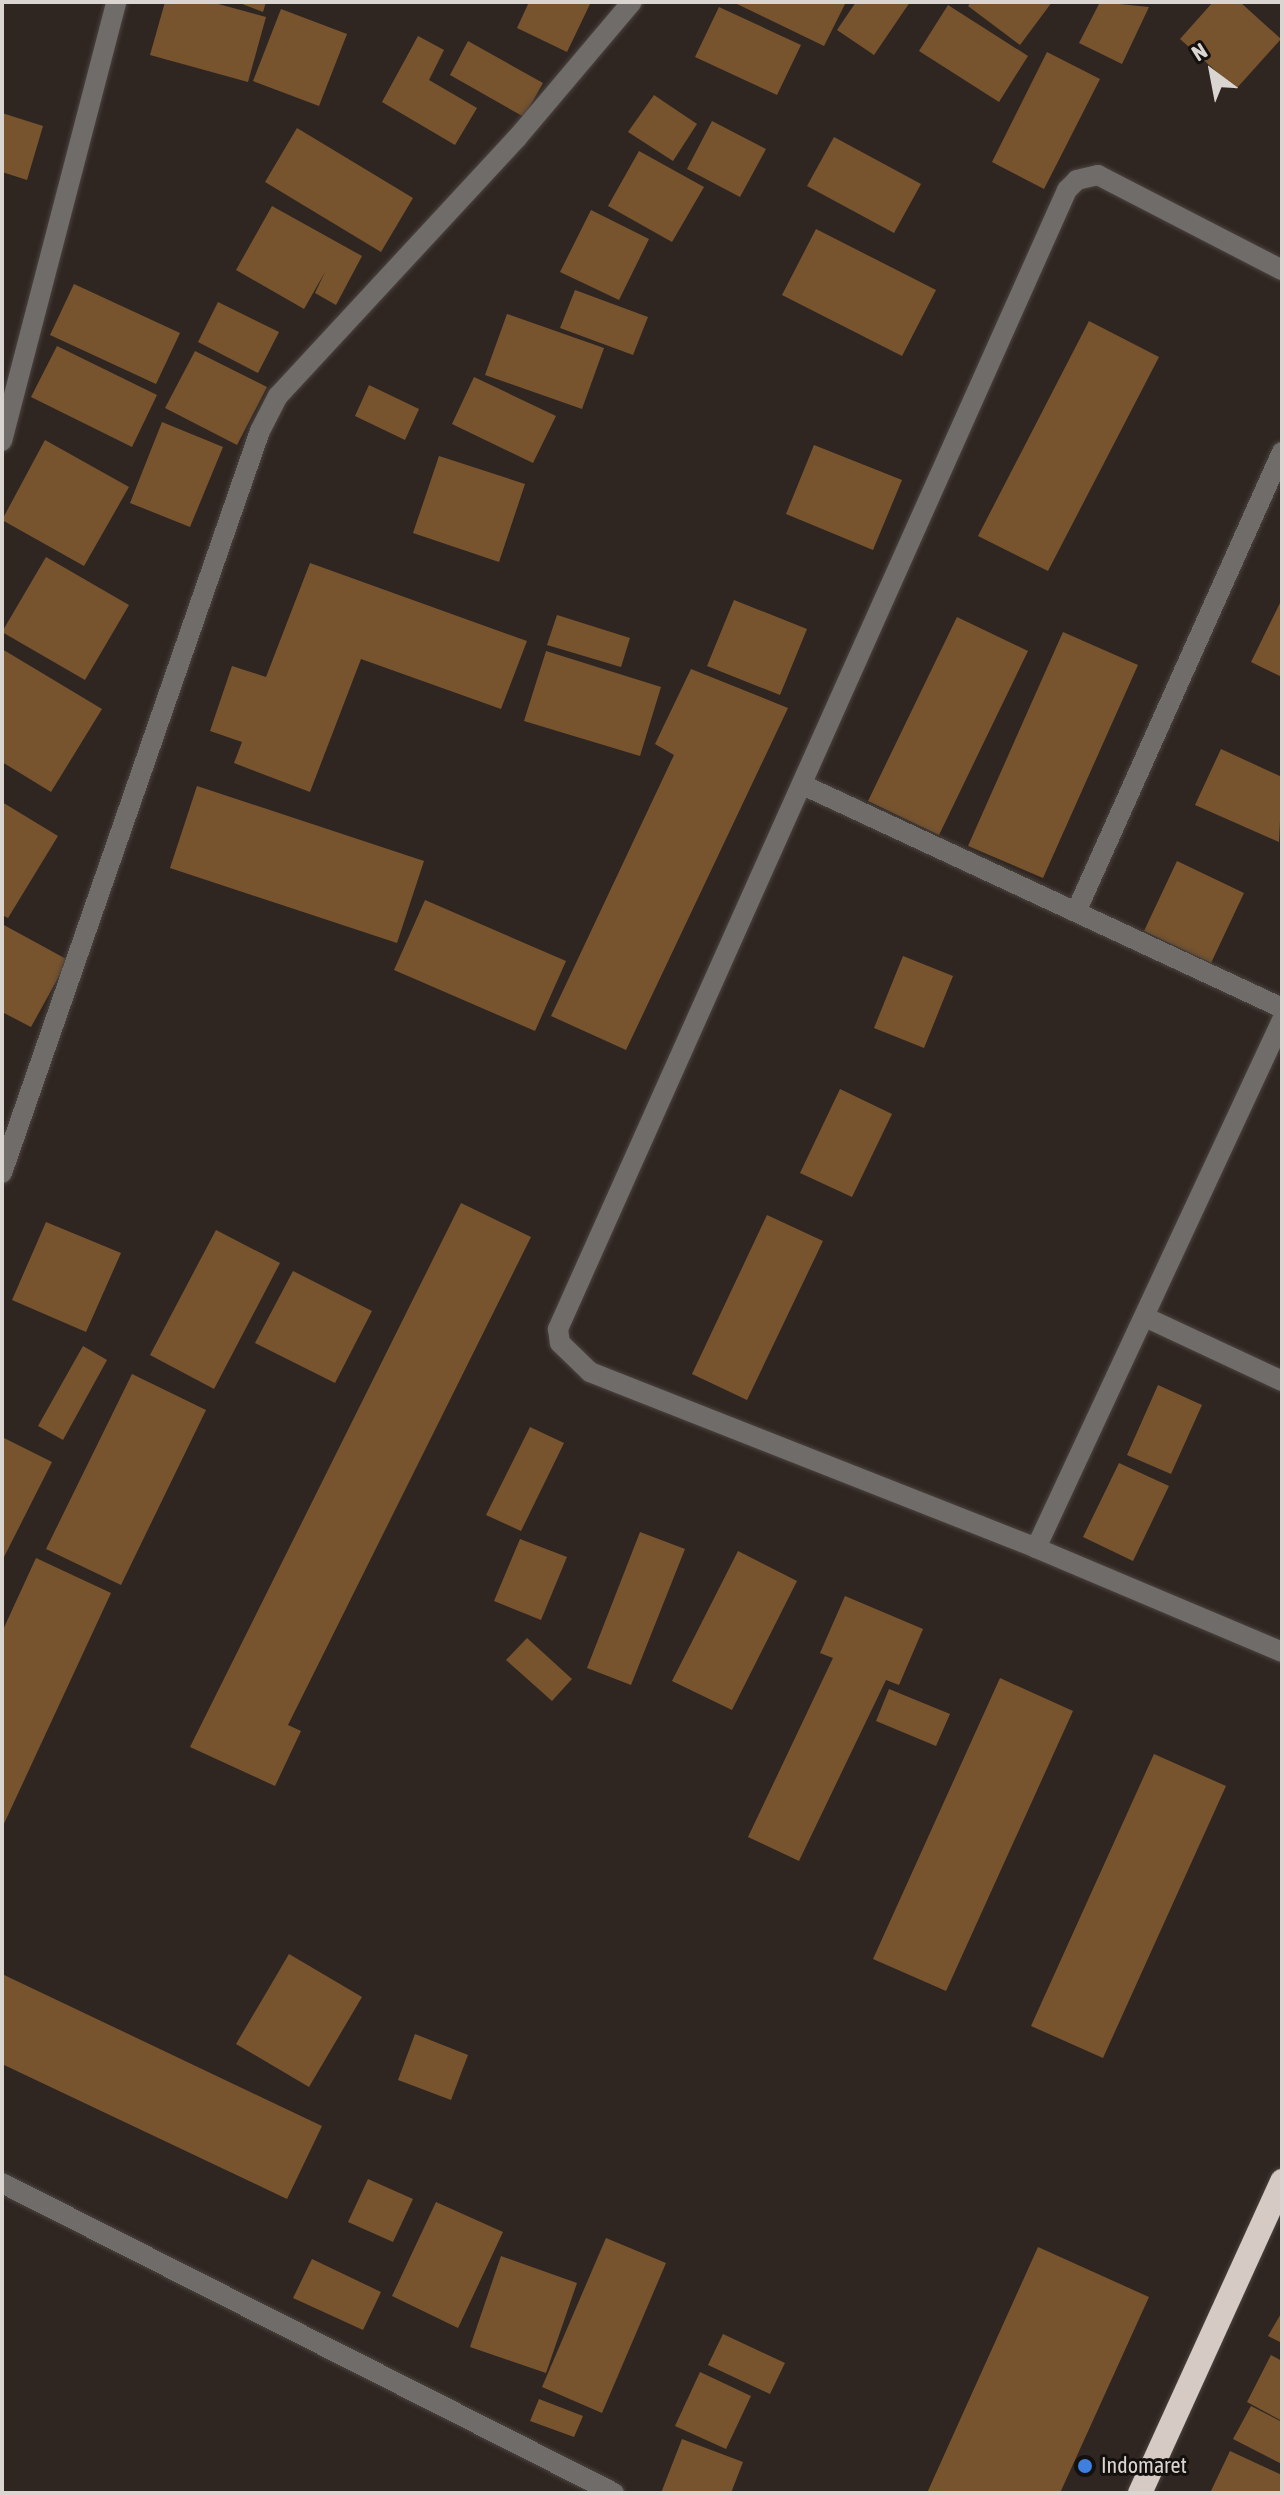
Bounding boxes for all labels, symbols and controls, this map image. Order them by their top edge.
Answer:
north arrow [1172,32,1252,112]
text: N [1187,37,1212,66]
place label: Indomaret [1101,2453,1187,2479]
marker: Indomaret [1076,2457,1094,2475]

